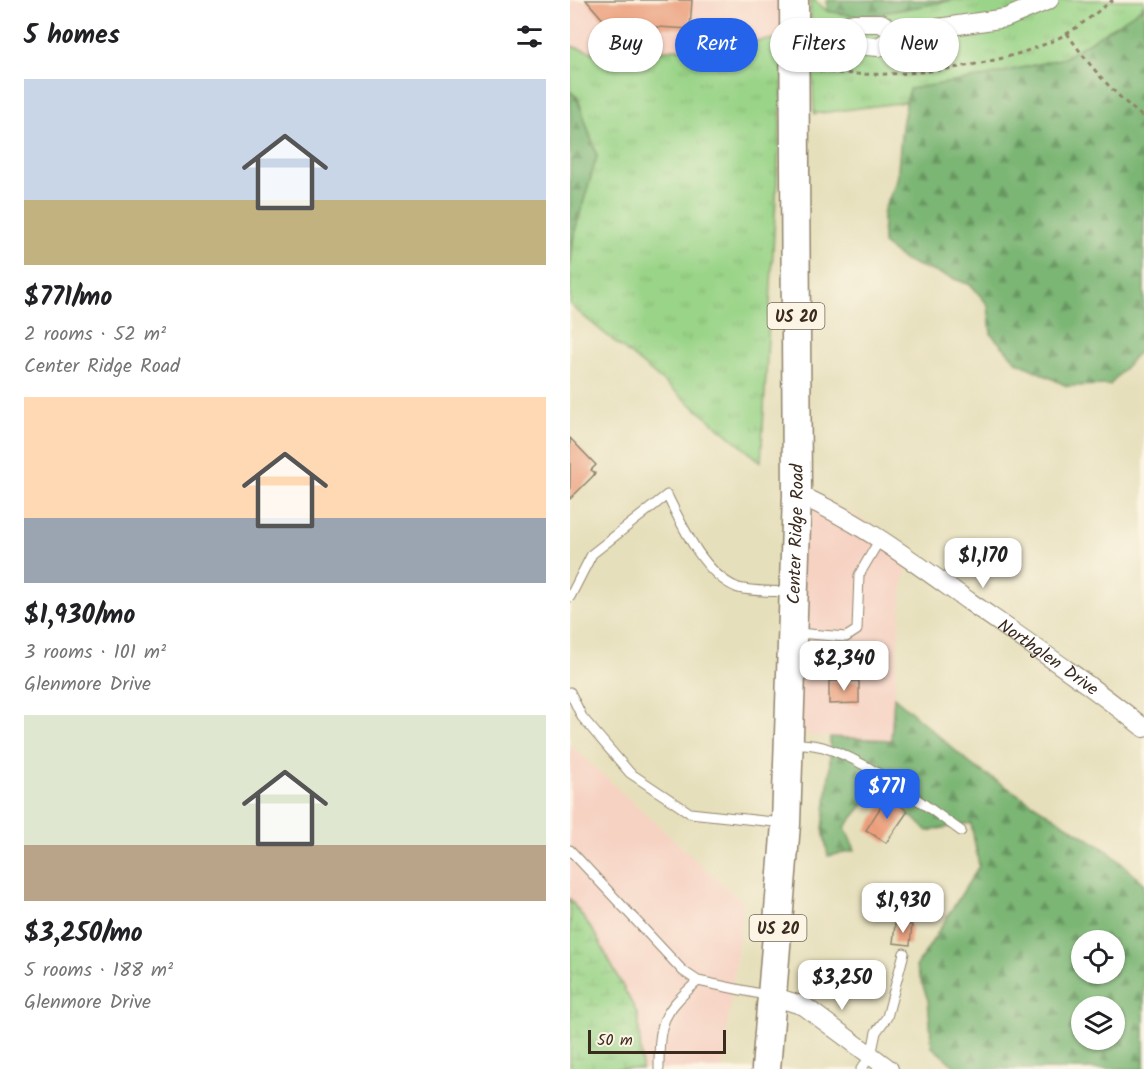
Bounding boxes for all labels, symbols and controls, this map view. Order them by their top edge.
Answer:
text: 5 homes [24,15,120,57]
chip: Buy [588,18,663,72]
chip: Rent [675,18,758,72]
chip: Filters [770,18,867,72]
chip: New [879,18,959,72]
icon: filters [513,20,546,53]
icon: home [231,118,339,226]
text: $771/mo [24,277,112,319]
road number: US 20 [768,303,824,329]
text: 2 rooms · 52 m² [24,319,166,351]
text: Center Ridge Road [24,351,180,383]
icon: home [231,436,339,544]
street label: Center Ridge Road [780,463,813,605]
pin: $1,170 [934,538,1032,589]
text: $1,170 [959,541,1007,573]
text: $1,930/mo [24,595,135,637]
street label: Northglen Drive [991,612,1104,704]
text: 3 rooms · 101 m² [24,637,166,669]
pin: $2,340 [795,641,893,692]
text: $2,340 [814,644,874,676]
text: Glenmore Drive [24,669,151,701]
icon: home [231,754,339,862]
pin: $771 [851,769,923,820]
text: $771 [869,772,905,804]
pin: $1,930 [854,883,952,934]
text: $1,930 [876,886,930,918]
text: $3,250/mo [24,913,143,955]
road number: US 20 [750,915,806,941]
map controls [1071,930,1125,1050]
button: locate [1071,930,1125,984]
text: 5 rooms · 188 m² [24,955,173,987]
pin: $3,250 [793,960,891,1011]
text: $3,250 [812,963,872,995]
text: Glenmore Drive [24,987,151,1019]
button: layers [1071,996,1125,1050]
scale bar [588,1027,726,1054]
text: 50 m [597,1028,633,1053]

